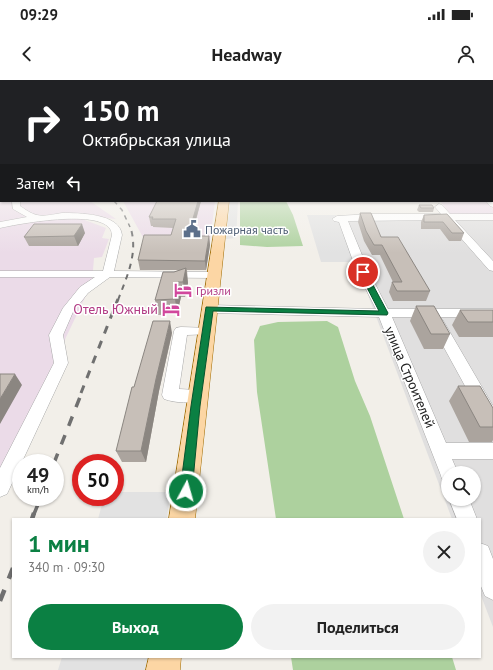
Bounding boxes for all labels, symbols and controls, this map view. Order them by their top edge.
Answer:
text: 09:29 [20,5,58,24]
icon: back [16,43,38,65]
text: Headway [211,43,282,66]
icon: person [455,43,477,65]
text: 150 m [82,92,159,129]
icon: right [16,96,68,148]
text: Октябрьская улица [82,128,231,151]
icon: left [63,172,85,194]
text: Затем [16,174,55,193]
public building icon: Пожарная часть [182,219,202,239]
place label: Пожарная часть [205,222,289,237]
pin [346,255,380,289]
icon: arrive [352,261,374,283]
hotel icon: Гризли [173,280,193,300]
place label: Гризли [196,283,231,298]
hotel icon: Отель Южный [161,299,181,319]
place label: Отель Южный [73,300,158,318]
street label: улица Строителей [380,323,440,431]
speed limit sign: 50 [72,454,124,506]
text: 49 [27,462,49,488]
map controls [441,466,481,506]
button: search [441,466,481,506]
position arrow [165,470,207,512]
text: km/h [27,483,49,496]
text: 1 мин [28,528,90,559]
button: close [423,531,465,573]
text: 340 m · 09:30 [28,559,105,576]
button: Выход [28,604,243,650]
button: Поделиться [251,604,465,650]

